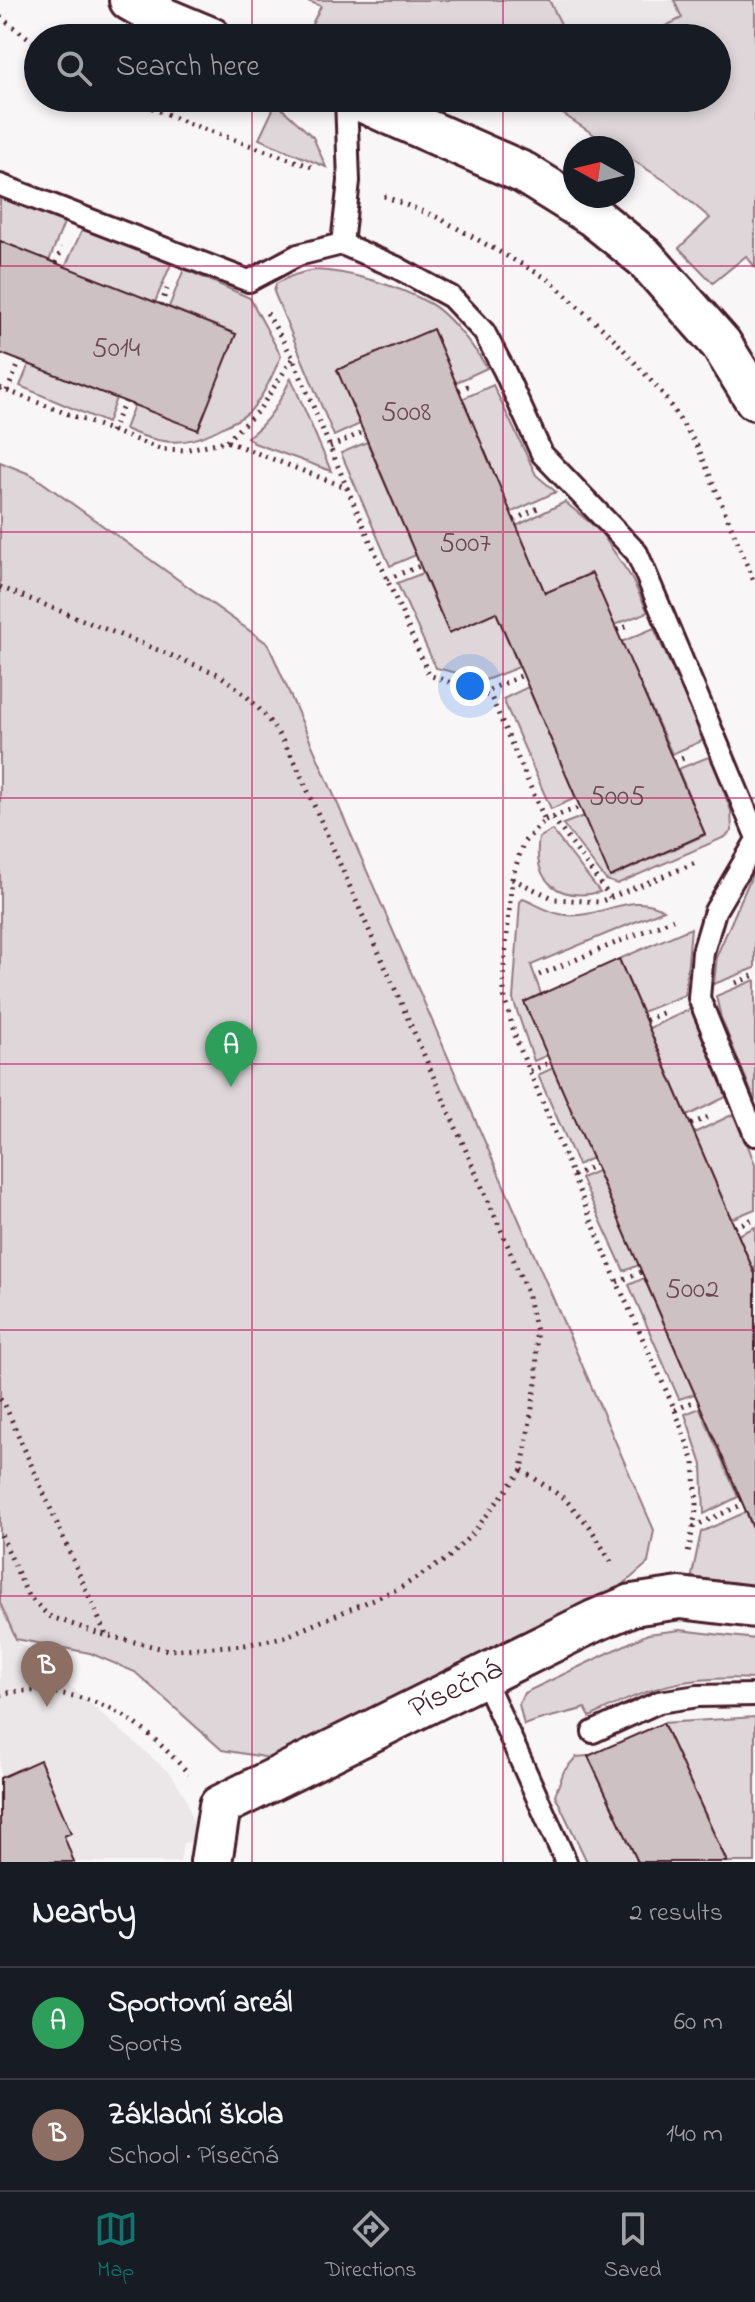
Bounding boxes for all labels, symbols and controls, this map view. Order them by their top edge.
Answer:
search box [24,24,731,112]
icon: search [52,46,96,90]
text: Search here [116,46,260,90]
north arrow [563,136,635,208]
house number: 5014 [92,329,141,370]
house number: 5008 [381,393,431,434]
house number: 5007 [439,524,491,565]
your location [450,666,490,706]
house number: 5005 [589,777,645,818]
pin: A [205,1021,257,1087]
house number: 5002 [665,1270,719,1311]
pin: B [21,1641,73,1707]
street label: Písečná [401,1646,511,1732]
text: Nearby [32,1889,136,1939]
text: 2 results [630,1895,723,1933]
text: Sportovní areál [108,1982,293,2026]
text: A [50,2004,66,2042]
text: 60 m [674,2004,723,2042]
text: Sports [108,2026,182,2064]
text: Základní škola [108,2094,284,2138]
text: B [49,2116,67,2154]
text: 140 m [666,2116,723,2154]
text: School · Písečná [108,2138,278,2176]
tab: Map [94,2207,138,2287]
tab: Directions [325,2207,417,2287]
tab: Saved [604,2207,661,2287]

